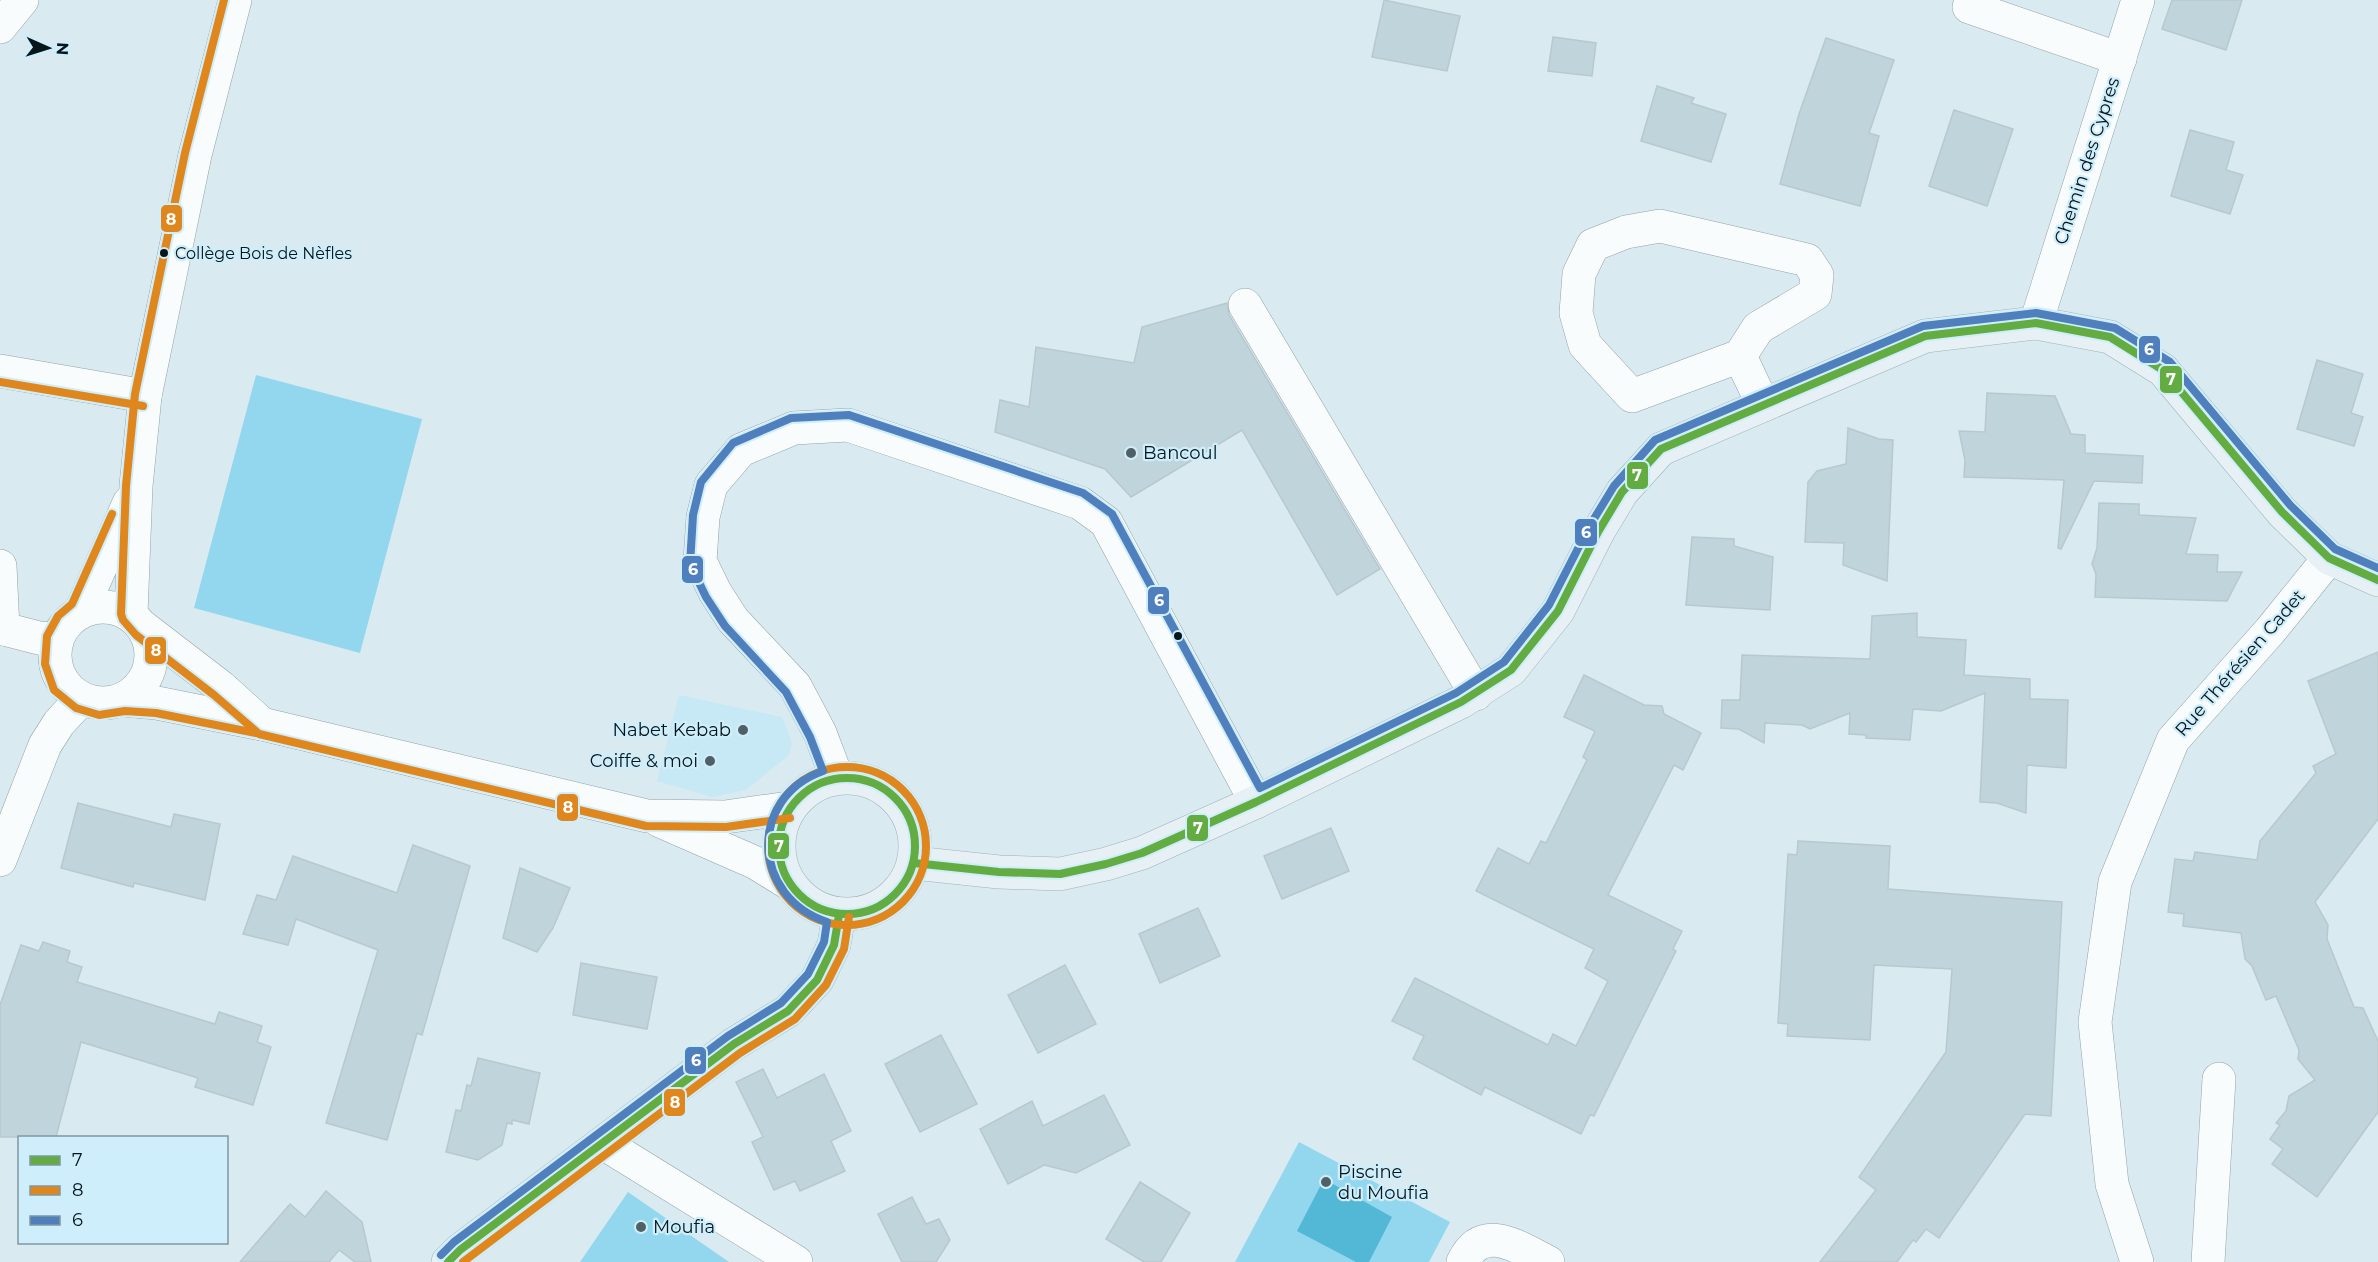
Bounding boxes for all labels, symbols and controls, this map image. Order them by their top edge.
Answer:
north arrow [18,18,78,78]
text: N [53,42,72,56]
street label: Chemin des Cypres [2050,74,2124,247]
line badge: 8 [160,204,183,233]
text: 8 [166,210,176,229]
place label: Collège Bois de Nèfles [175,244,352,263]
marker: Collège Bois de Nèfles [158,247,170,259]
line badge: 6 [2138,335,2161,364]
text: 6 [2144,340,2154,359]
line badge: 7 [2159,365,2183,394]
text: 7 [2166,370,2176,389]
place label: Bancoul [1143,442,1218,464]
marker: Bancoul [1124,446,1138,460]
line badge: 7 [1626,461,1649,490]
text: 7 [1632,466,1642,485]
line badge: 6 [1574,518,1598,547]
text: 6 [1581,523,1591,542]
line badge: 6 [681,555,704,584]
text: 6 [688,560,698,579]
street label: Rue Thérésien Cadet [2170,585,2310,741]
line badge: 6 [1147,586,1170,615]
text: 6 [1154,591,1164,610]
unlabelled marker [1172,630,1184,642]
line badge: 8 [144,636,167,665]
text: 8 [151,641,161,660]
place label: Nabet Kebab [612,719,731,741]
marker: Nabet Kebab [736,723,750,737]
place label: Coiffe & moi [590,750,698,772]
marker: Coiffe & moi [703,754,717,768]
line badge: 8 [556,793,579,822]
text: 8 [563,798,573,817]
line badge: 7 [1186,814,1209,842]
text: 7 [1193,819,1203,838]
line badge: 7 [767,832,790,860]
text: 7 [774,837,784,856]
line badge: 6 [684,1046,707,1075]
text: 6 [691,1051,701,1070]
line badge: 8 [663,1088,686,1117]
text: 8 [670,1093,680,1112]
legend [18,1136,228,1244]
text: 7 [72,1149,83,1171]
place label: Piscine du Moufia [1338,1161,1429,1204]
marker: Piscine du Moufia [1319,1175,1333,1189]
text: 8 [72,1179,83,1201]
text: 6 [72,1209,83,1231]
place label: Moufia [653,1216,715,1238]
marker: Moufia [634,1220,648,1234]

